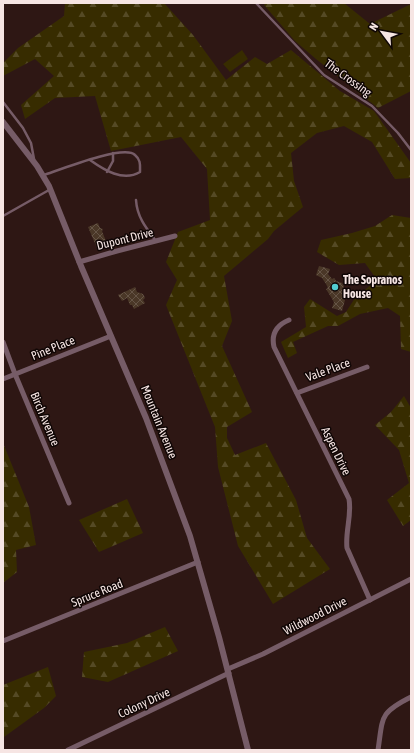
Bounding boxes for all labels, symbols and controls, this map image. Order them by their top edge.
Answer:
north arrow [362,12,402,52]
text: N [367,21,380,33]
street label: The Crossing [322,56,375,100]
street label: Dupont Drive [95,225,155,253]
place label: The Sopranos House [343,273,403,301]
marker: The Sopranos House [330,282,340,292]
street label: Pine Place [29,333,77,363]
street label: Vale Place [304,356,352,384]
street label: Mountain Avenue [138,383,180,461]
street label: Birch Avenue [27,390,63,448]
street label: Aspen Drive [318,425,354,477]
street label: Spruce Road [69,576,125,610]
street label: Wildwood Drive [281,594,349,638]
street label: Colony Drive [116,685,172,721]

